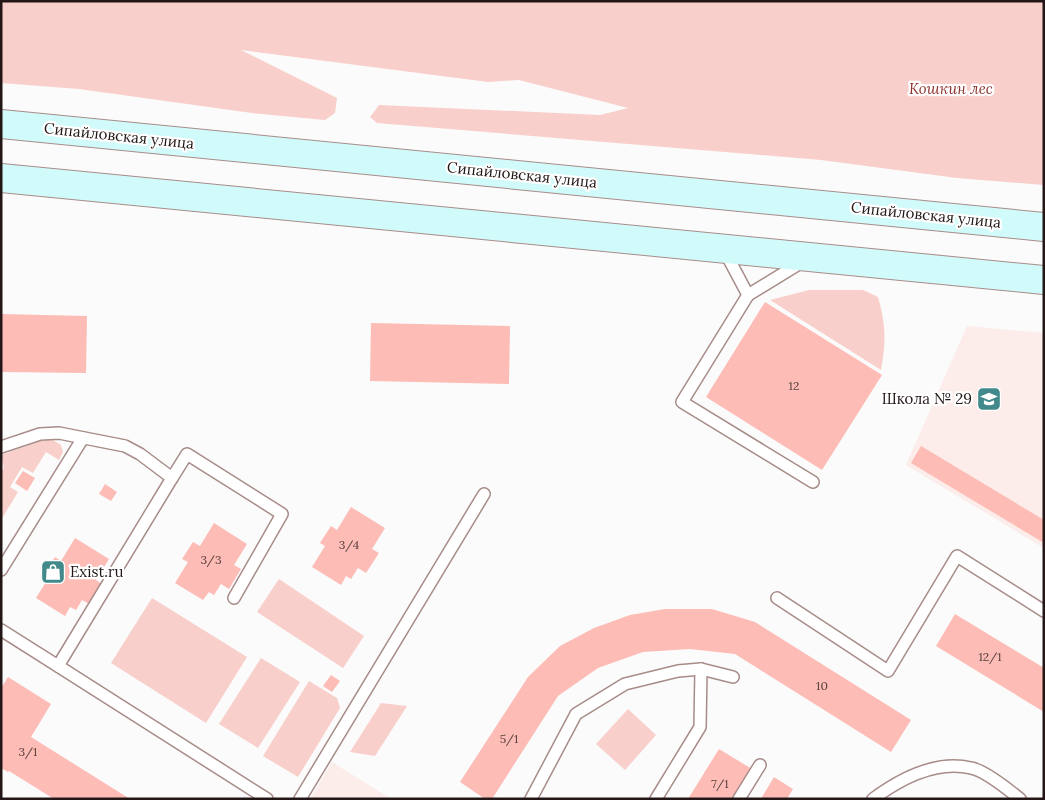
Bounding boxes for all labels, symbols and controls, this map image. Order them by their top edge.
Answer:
park label: Кошкин лес [909,79,993,98]
street label: Сипайловская улица [43,118,195,153]
street label: Сипайловская улица [446,157,598,192]
street label: Сипайловская улица [850,197,1002,232]
house number: 12 [789,378,799,393]
school or university icon: Школа № 29 [976,386,1002,412]
place label: Школа № 29 [882,389,972,408]
house number: 3/4 [339,537,360,553]
house number: 3/3 [200,552,222,568]
shop icon: Exist.ru [40,559,66,585]
place label: Exist.ru [70,562,123,581]
house number: 12/1 [978,649,1002,665]
house number: 10 [816,678,828,693]
house number: 5/1 [500,731,518,747]
house number: 3/1 [19,744,37,760]
house number: 7/1 [711,776,729,792]

